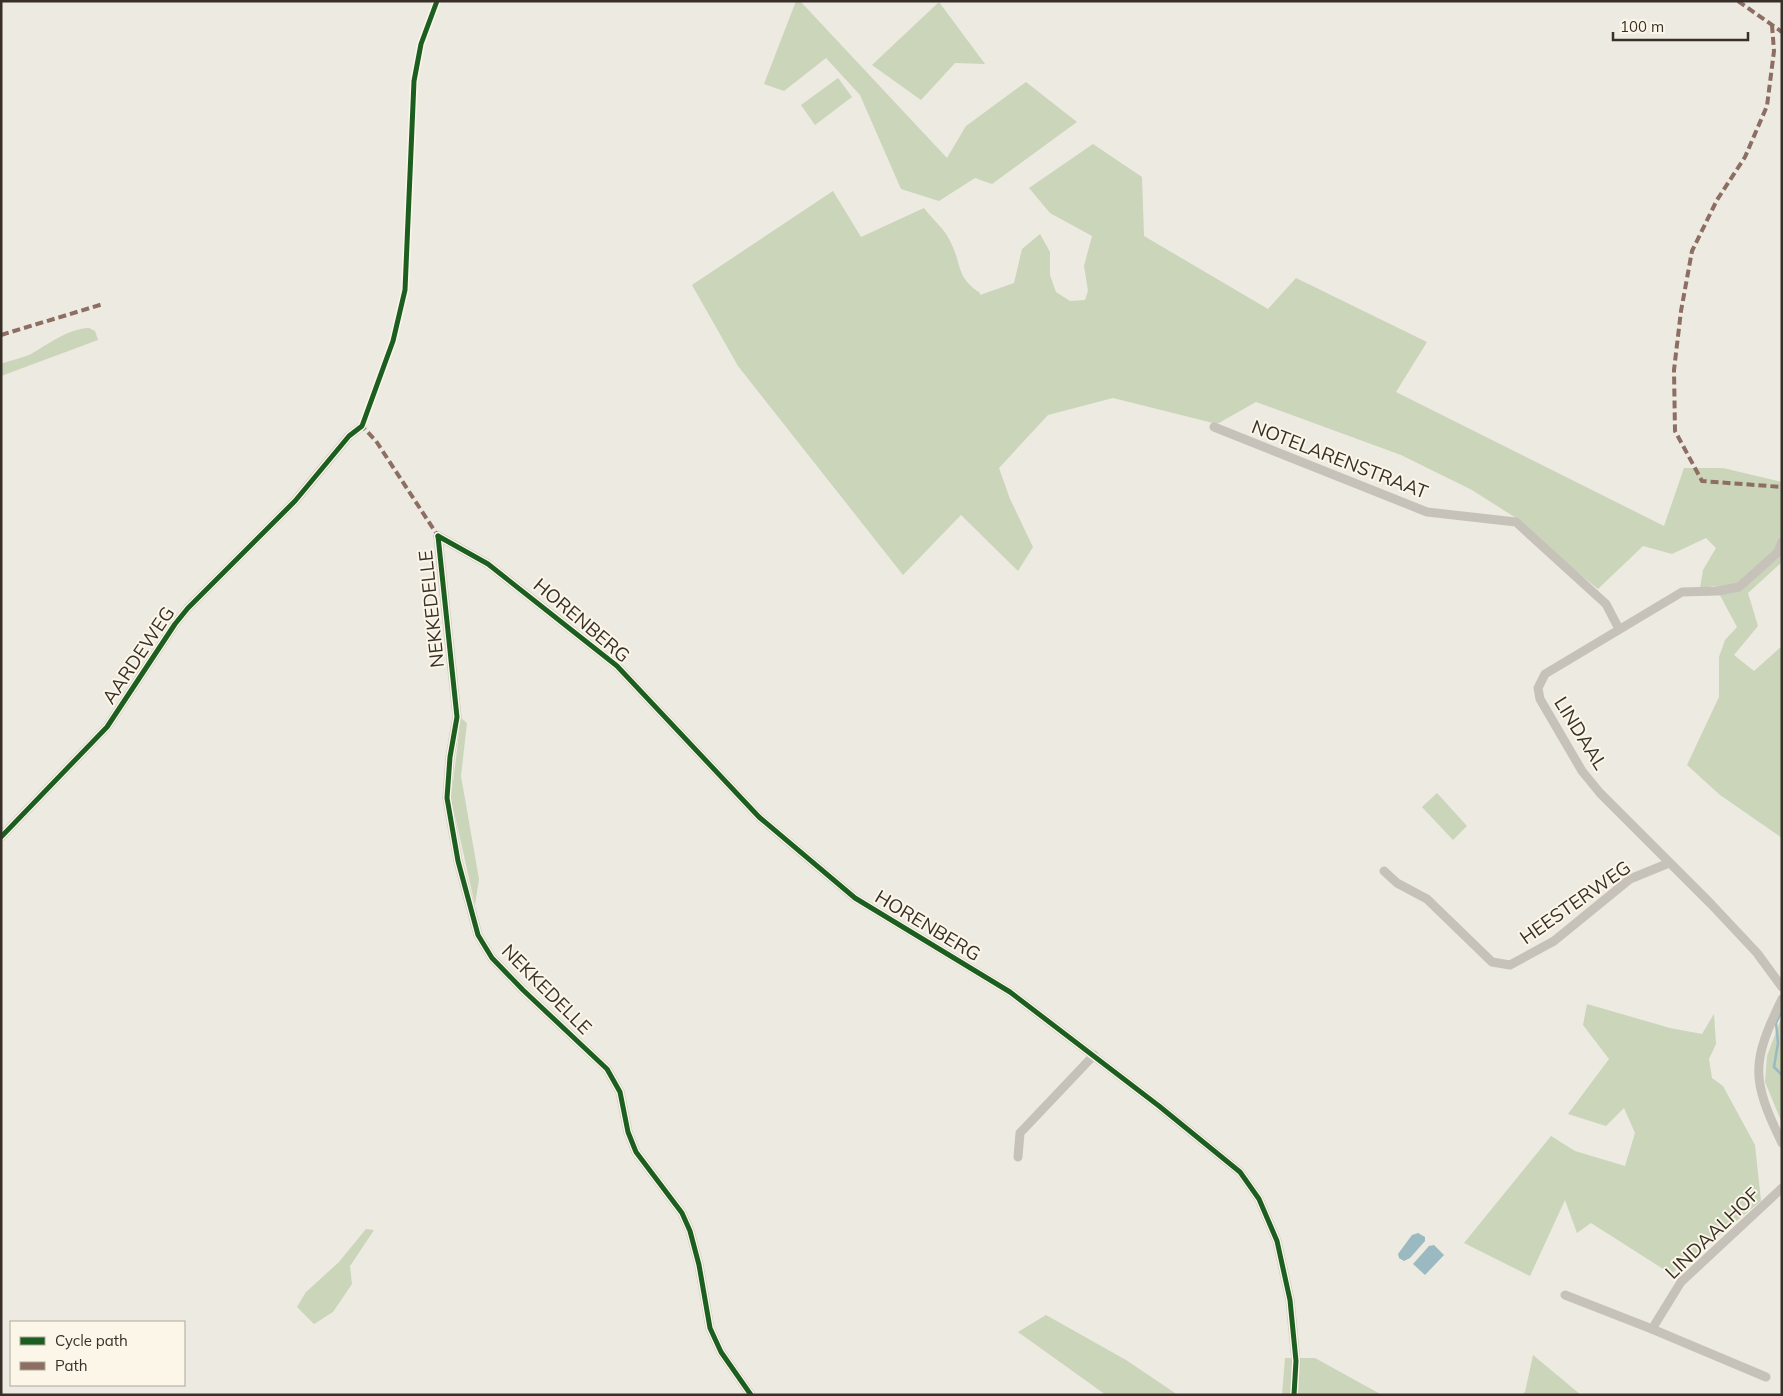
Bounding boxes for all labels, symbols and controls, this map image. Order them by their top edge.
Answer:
scale bar [1613,10,1748,42]
text: 100 m [1620,17,1664,36]
street label: NOTELARENSTRAAT [1248,414,1432,504]
street label: NEKKEDELLE [413,549,449,669]
street label: HORENBERG [529,573,635,667]
street label: AARDEWEG [97,602,179,708]
street label: LINDAAL [1549,692,1613,775]
street label: HEESTERWEG [1515,855,1635,949]
street label: HORENBERG [871,884,985,966]
street label: NEKKEDELLE [497,939,597,1039]
street label: LINDAALHOF [1660,1182,1764,1284]
legend [10,1321,185,1386]
text: Cycle path [55,1331,128,1350]
text: Path [55,1356,87,1375]

